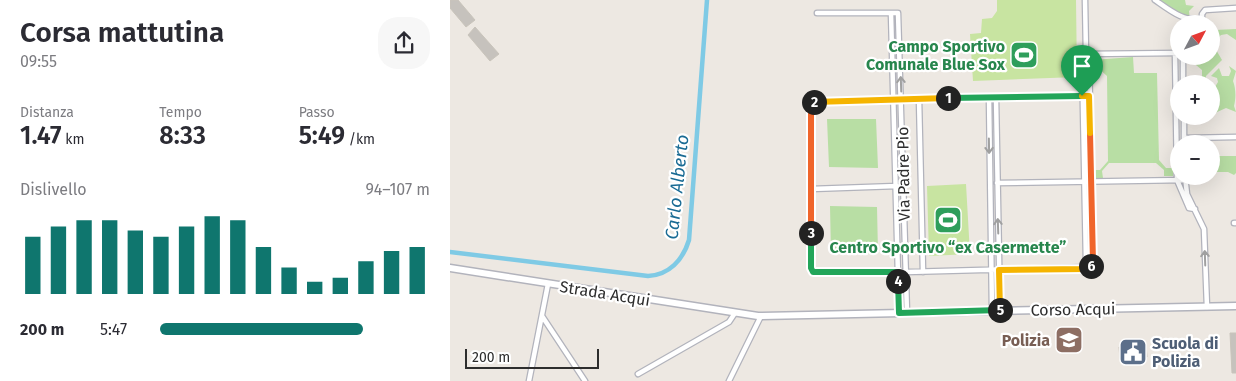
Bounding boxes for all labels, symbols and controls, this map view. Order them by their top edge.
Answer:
north arrow [1170,15,1220,65]
map controls [1170,15,1220,185]
text: Corsa mattutina [20,16,224,49]
button: share [378,17,430,69]
place label: Campo Sportivo Comunale Blue Sox [866,37,1006,74]
sports icon: Campo Sportivo Comunale Blue Sox [1009,40,1039,70]
pin [1061,45,1103,96]
text: 09:55 [20,52,57,71]
icon: arrive [1068,52,1096,80]
button: + [1170,75,1220,125]
one-way arrow [896,76,906,92]
pin: 1 [936,86,960,110]
pin: 2 [802,90,826,114]
text: 1 [945,90,952,107]
text: 2 [811,94,818,111]
text: Distanza [20,104,74,121]
text: Tempo [159,104,202,121]
text: Passo [299,104,335,121]
text: 1.47 [20,121,62,151]
text: 8:33 [159,121,206,151]
text: 5:49 [299,121,345,151]
street label: Via Padre Pio [893,126,914,222]
text: km [62,131,84,148]
text: /km [345,131,375,148]
water label: Carlo Alberto [661,133,693,241]
button: − [1170,135,1220,185]
one-way arrow [984,138,994,154]
text: Dislivello [20,180,87,199]
text: 94–107 m [365,180,430,199]
sports icon: Centro Sportivo “ex Casermette” [933,205,963,235]
one-way arrow [993,219,1003,235]
pin: 3 [798,220,824,246]
text: 3 [808,225,815,242]
place label: Centro Sportivo “ex Casermette” [829,238,1067,257]
one-way arrow [1200,250,1210,266]
pin: 6 [1078,254,1104,278]
text: 6 [1088,258,1095,275]
pin: 4 [886,268,910,294]
text: 4 [895,273,902,290]
street label: Strada Acqui [558,277,651,310]
pin: 5 [988,298,1012,322]
street label: Corso Acqui [1030,299,1116,320]
text: 5 [997,302,1004,319]
text: 200 m [20,320,64,339]
text: 5:47 [100,320,127,339]
school or university icon: Polizia [1054,325,1084,355]
place label: Polizia [1002,331,1050,350]
place label: Scuola di Polizia [1152,334,1219,371]
public building icon: Scuola di Polizia [1118,337,1148,367]
scale bar [465,346,599,369]
text: 200 m [472,349,510,366]

